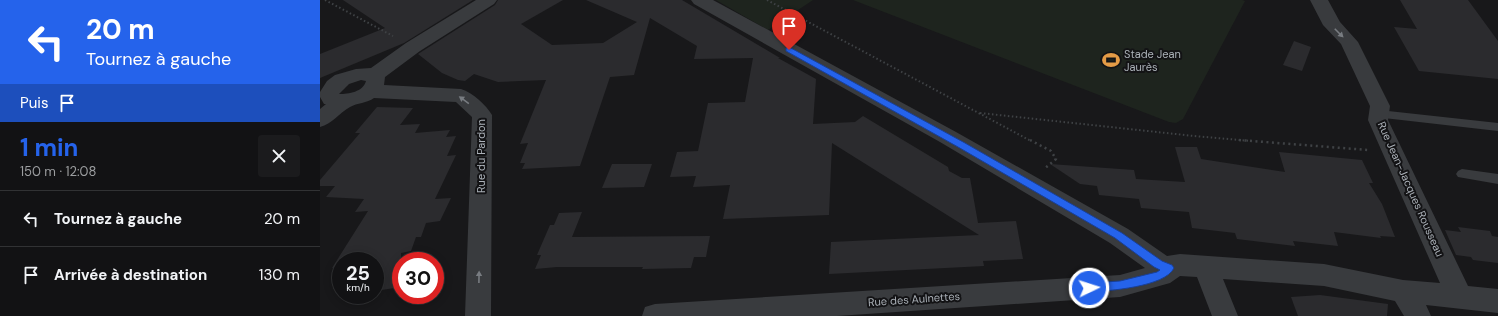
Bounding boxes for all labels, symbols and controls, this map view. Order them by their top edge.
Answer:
pin [772,9,806,50]
text: 20 m [86,11,155,48]
icon: arrive [778,15,800,37]
icon: left [20,16,72,68]
one-way arrow [1334,28,1344,38]
text: Tournez à gauche [86,47,231,71]
place label: Stade Jean Jaurès [1124,47,1181,74]
sports icon: Stade Jean Jaurès [1101,50,1121,70]
icon: arrive [56,92,78,114]
text: Puis [20,93,48,113]
one-way arrow [459,96,470,104]
street label: Rue du Pardon [474,119,488,193]
street label: Rue Jean-Jacques Rousseau [1375,119,1447,259]
text: 1 min [20,132,78,163]
button: close [258,135,300,177]
text: 150 m · 12:08 [20,163,96,180]
icon: left [20,208,42,230]
text: Tournez à gauche [54,209,182,229]
text: 20 m [264,209,300,229]
speed limit sign: 30 [392,252,444,304]
text: 25 [346,260,370,286]
icon: arrive [20,264,42,286]
text: Arrivée à destination [54,265,207,285]
text: 130 m [259,265,300,285]
position arrow [1068,267,1110,309]
one-way arrow [476,270,482,283]
text: km/h [346,281,370,294]
street label: Rue des Aulnettes [868,289,960,309]

